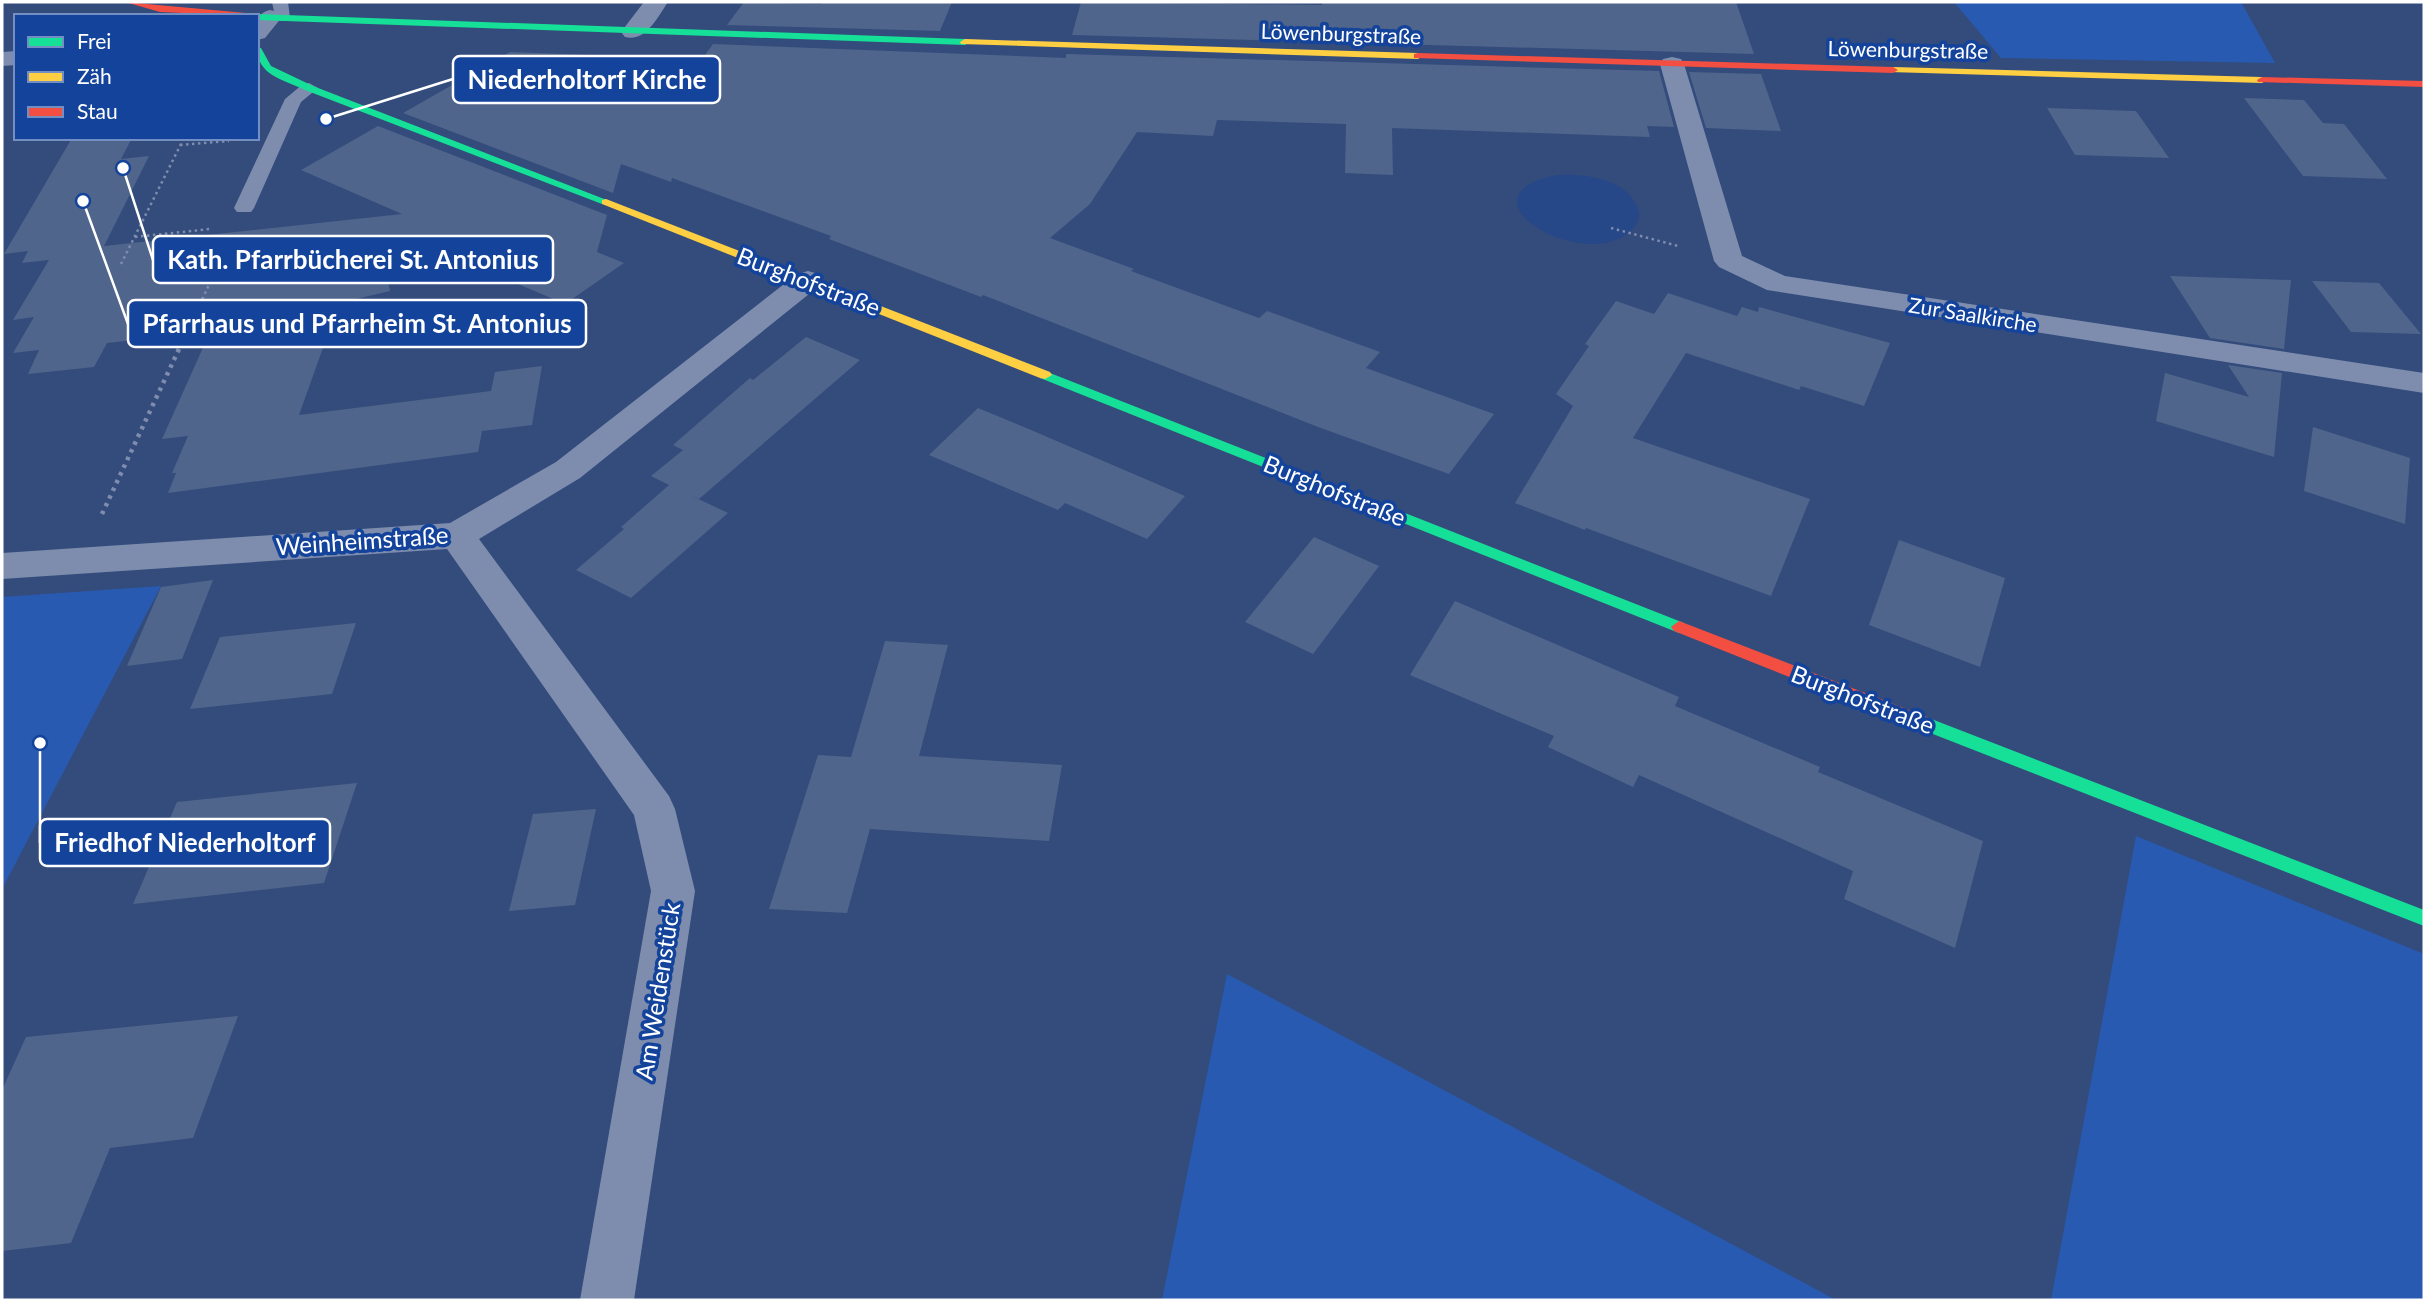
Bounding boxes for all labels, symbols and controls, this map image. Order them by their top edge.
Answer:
legend [14,14,259,140]
street label: Löwenburgstraße [1260,18,1422,48]
text: Frei [77,28,111,53]
street label: Löwenburgstraße [1828,35,1988,63]
callout: Niederholtorf Kirche [453,56,720,103]
text: Zäh [77,63,112,88]
text: Niederholtorf Kirche [468,63,707,95]
text: Stau [77,98,118,123]
callout: Kath. Pfarrbücherei St. Antonius [153,236,553,283]
street label: Burghofstraße [733,240,885,322]
text: Kath. Pfarrbücherei St. Antonius [167,243,539,275]
street label: Zur Saalkirche [1907,292,2039,336]
callout: Pfarrhaus und Pfarrheim St. Antonius [128,300,586,347]
text: Pfarrhaus und Pfarrheim St. Antonius [142,307,572,339]
street label: Burghofstraße [1260,448,1410,532]
street label: Weinheimstraße [275,520,449,560]
street label: Burghofstraße [1787,658,1939,740]
callout: Friedhof Niederholtorf [40,819,330,866]
text: Friedhof Niederholtorf [54,826,316,858]
street label: Am Weidenstück [629,899,685,1082]

